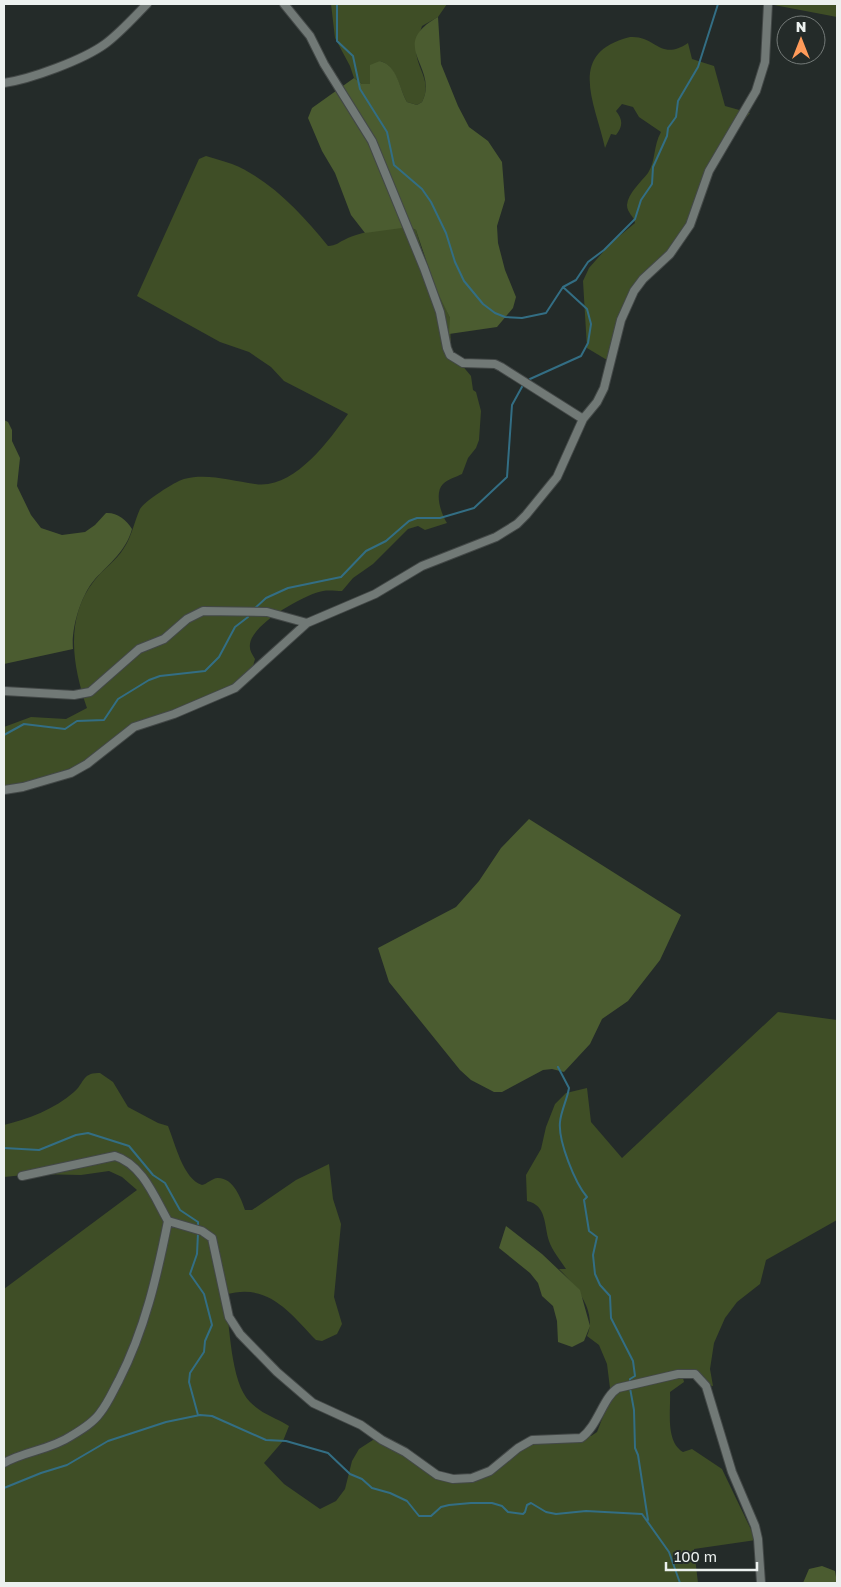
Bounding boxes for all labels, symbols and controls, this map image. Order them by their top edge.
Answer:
north arrow [776,15,826,65]
text: N [796,18,806,35]
scale bar [666,1540,757,1572]
text: 100 m [674,1547,717,1565]

